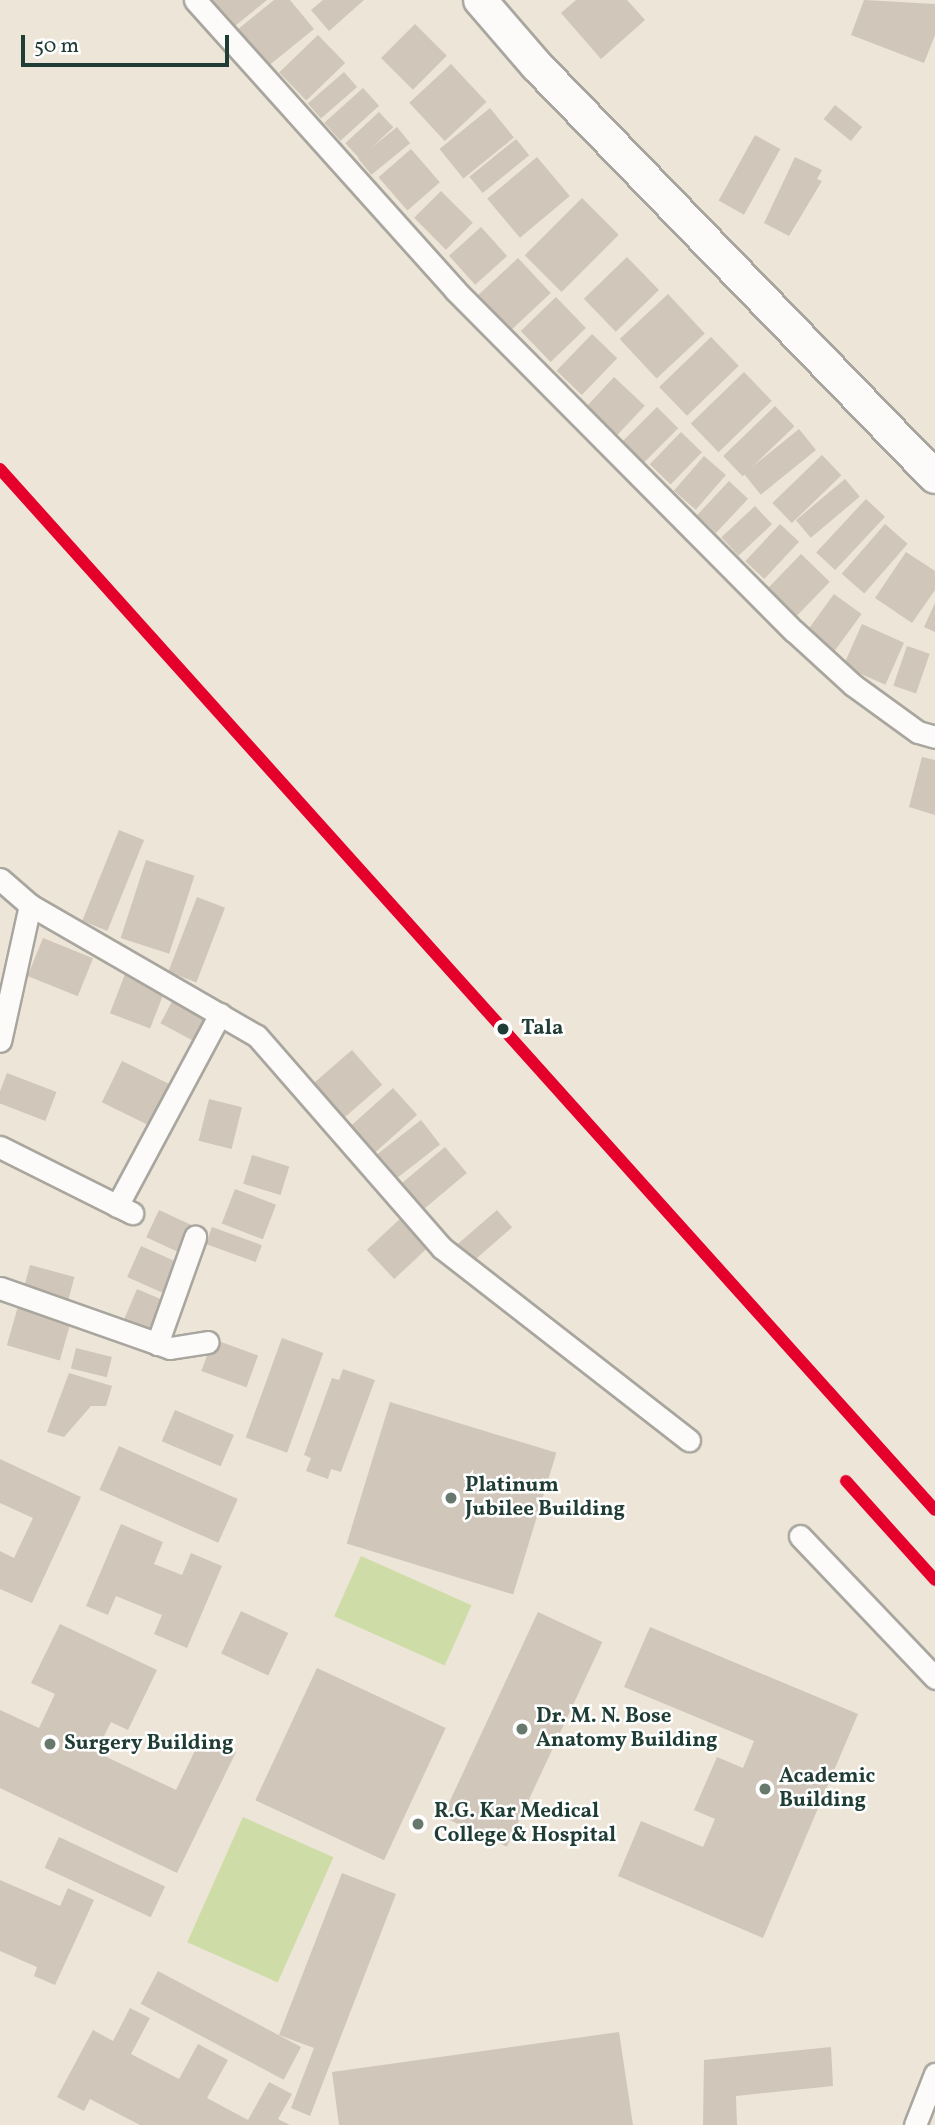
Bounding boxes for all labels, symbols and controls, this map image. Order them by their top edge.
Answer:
scale bar [24,21,233,65]
text: 50 m [34,32,79,61]
place label: Tala [521,1016,563,1042]
marker: Tala [491,1017,515,1041]
place label: Platinum Jubilee Building [465,1473,625,1523]
marker: Platinum Jubilee Building [443,1490,459,1506]
place label: Dr. M. N. Bose Anatomy Building [536,1704,718,1754]
marker: Dr. M. N. Bose Anatomy Building [514,1721,530,1737]
place label: Surgery Building [64,1731,234,1757]
marker: Surgery Building [42,1736,58,1752]
place label: Academic Building [779,1764,875,1814]
marker: Academic Building [757,1781,773,1797]
place label: R.G. Kar Medical College & Hospital [434,1799,616,1849]
marker: R.G. Kar Medical College & Hospital [408,1814,428,1834]

